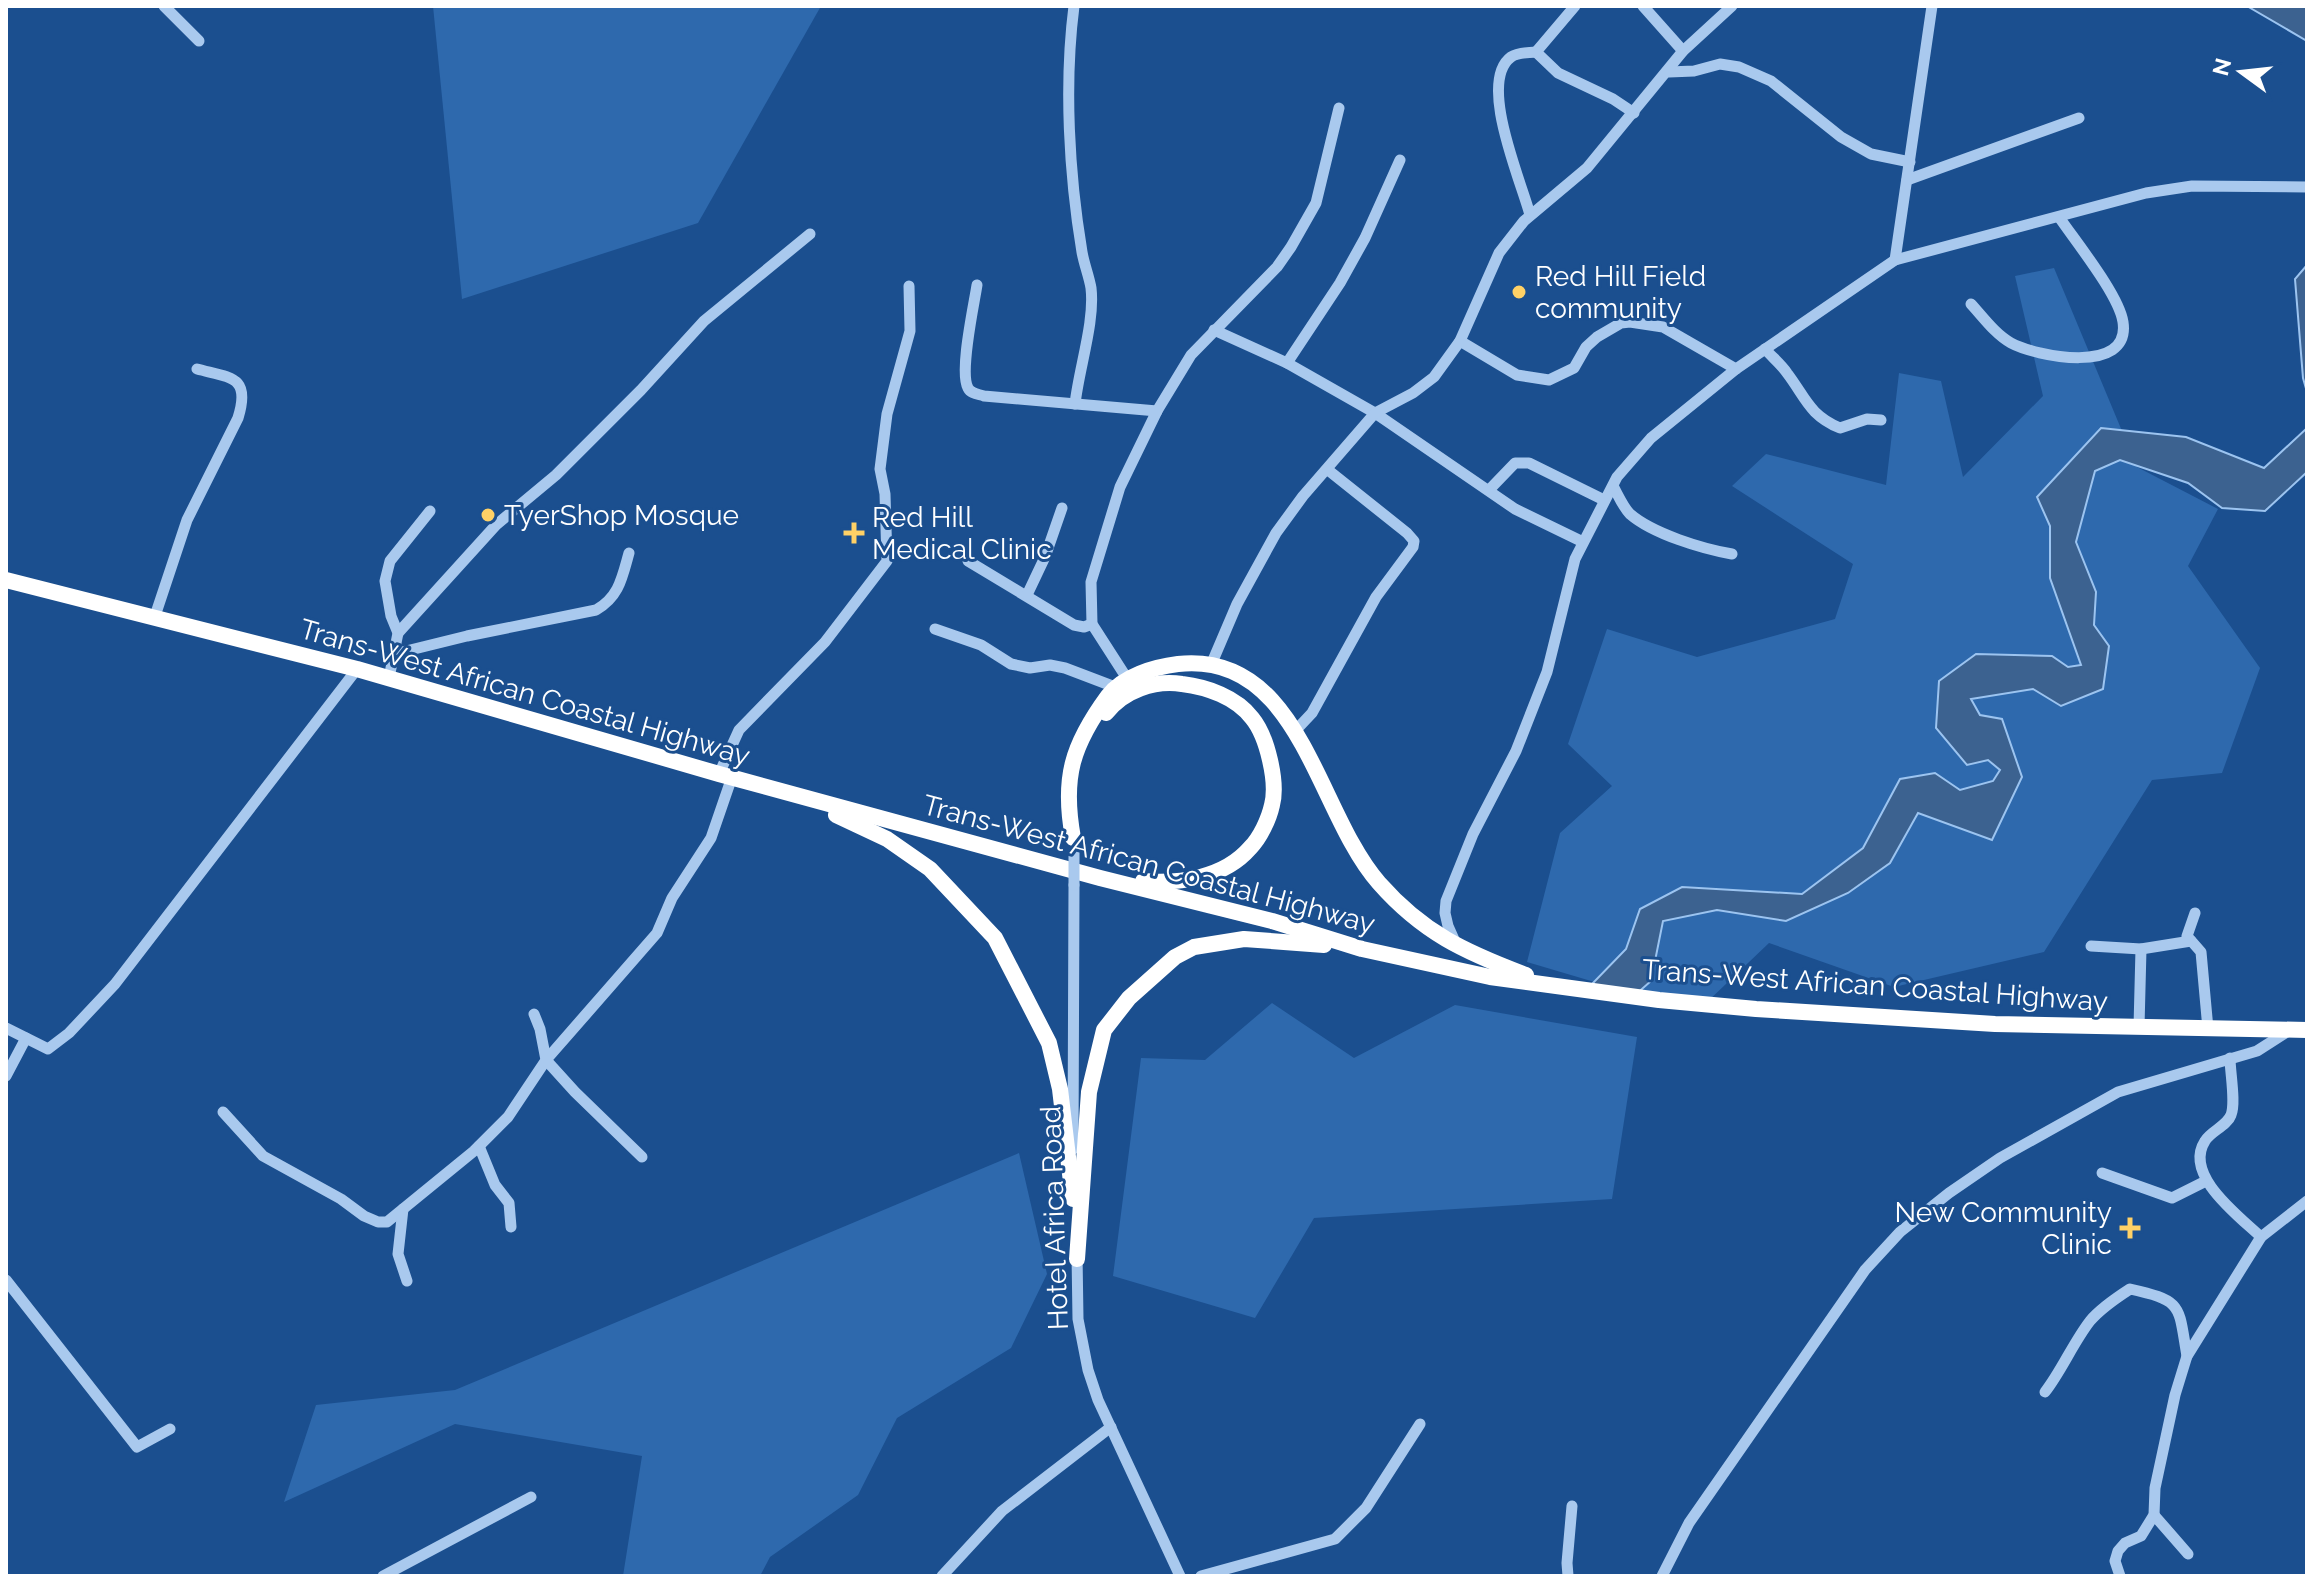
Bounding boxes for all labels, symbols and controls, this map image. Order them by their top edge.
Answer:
north arrow [2201,32,2281,112]
text: N [2207,55,2236,78]
place label: Red Hill Field community [1535,260,1706,325]
marker: Red Hill Field community [1510,283,1528,301]
place label: TyerShop Mosque [504,499,739,532]
place label: Red Hill Medical Clinic [872,501,1052,566]
marker: TyerShop Mosque [479,506,497,524]
marker: Red Hill Medical Clinic [843,522,865,544]
street label: Trans-West African Coastal Highway [296,612,754,773]
street label: Trans-West African Coastal Highway [919,788,1379,941]
street label: Trans-West African Coastal Highway [1641,953,2109,1018]
street label: Hotel Africa Road [1034,1105,1075,1331]
place label: New Community Clinic [1894,1196,2112,1261]
marker: New Community Clinic [2119,1217,2141,1239]

